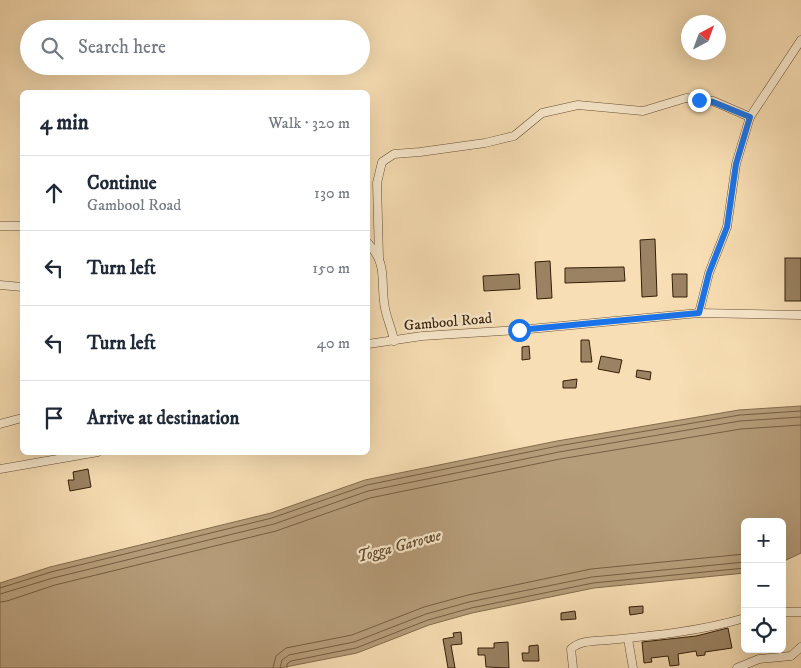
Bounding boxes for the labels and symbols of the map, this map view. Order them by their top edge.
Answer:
north arrow [681,15,726,60]
route end [688,89,711,112]
street label: Gambool Road [403,309,493,335]
route start [508,319,531,342]
water label: Togga Garowe [355,525,444,567]

